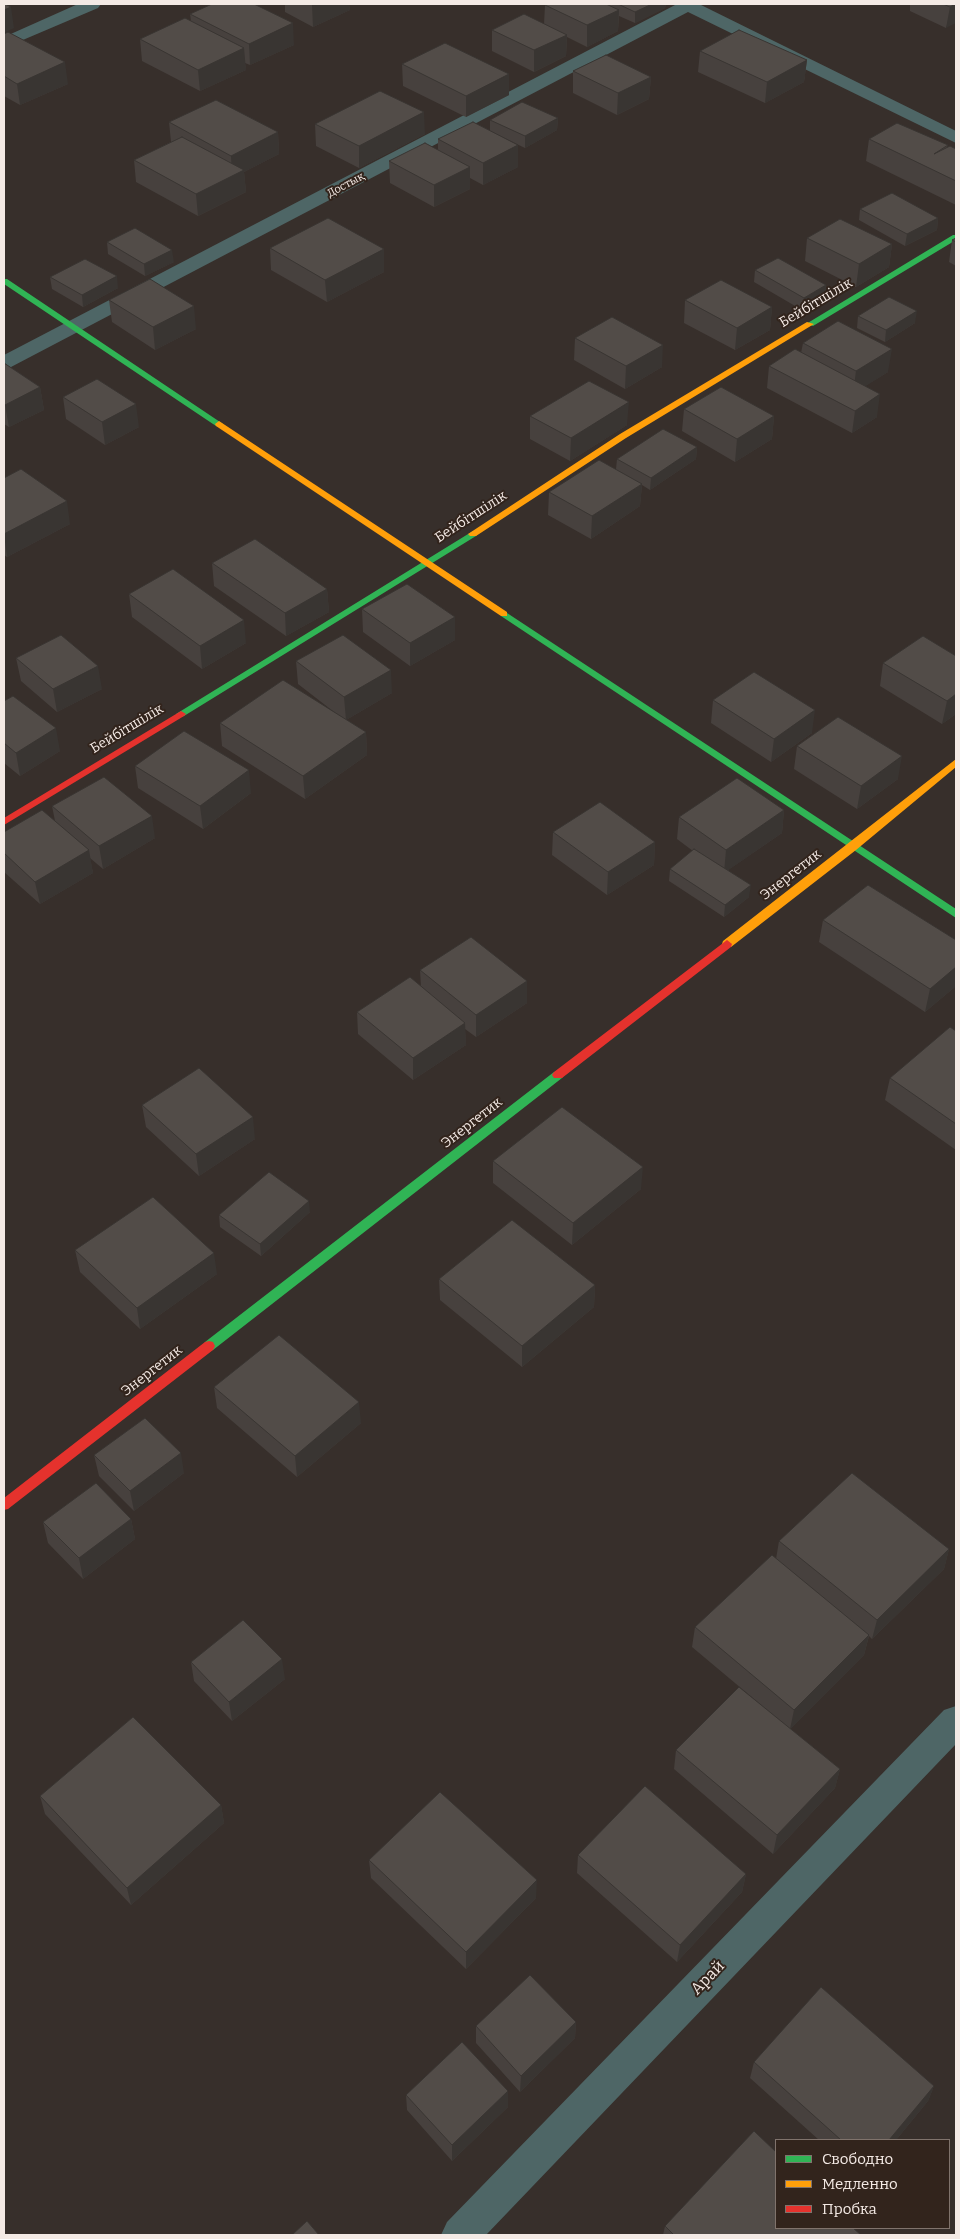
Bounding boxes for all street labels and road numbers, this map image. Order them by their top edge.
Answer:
street label: Достық [325,170,367,200]
street label: Бейбітшілік [776,275,856,331]
street label: Бейбітшілік [432,488,510,546]
street label: Бейбітшілік [87,701,167,757]
street label: Энергетик [757,846,825,904]
street label: Энергетик [438,1094,506,1152]
street label: Энергетик [118,1342,186,1400]
street label: Арай [687,1957,729,1999]

